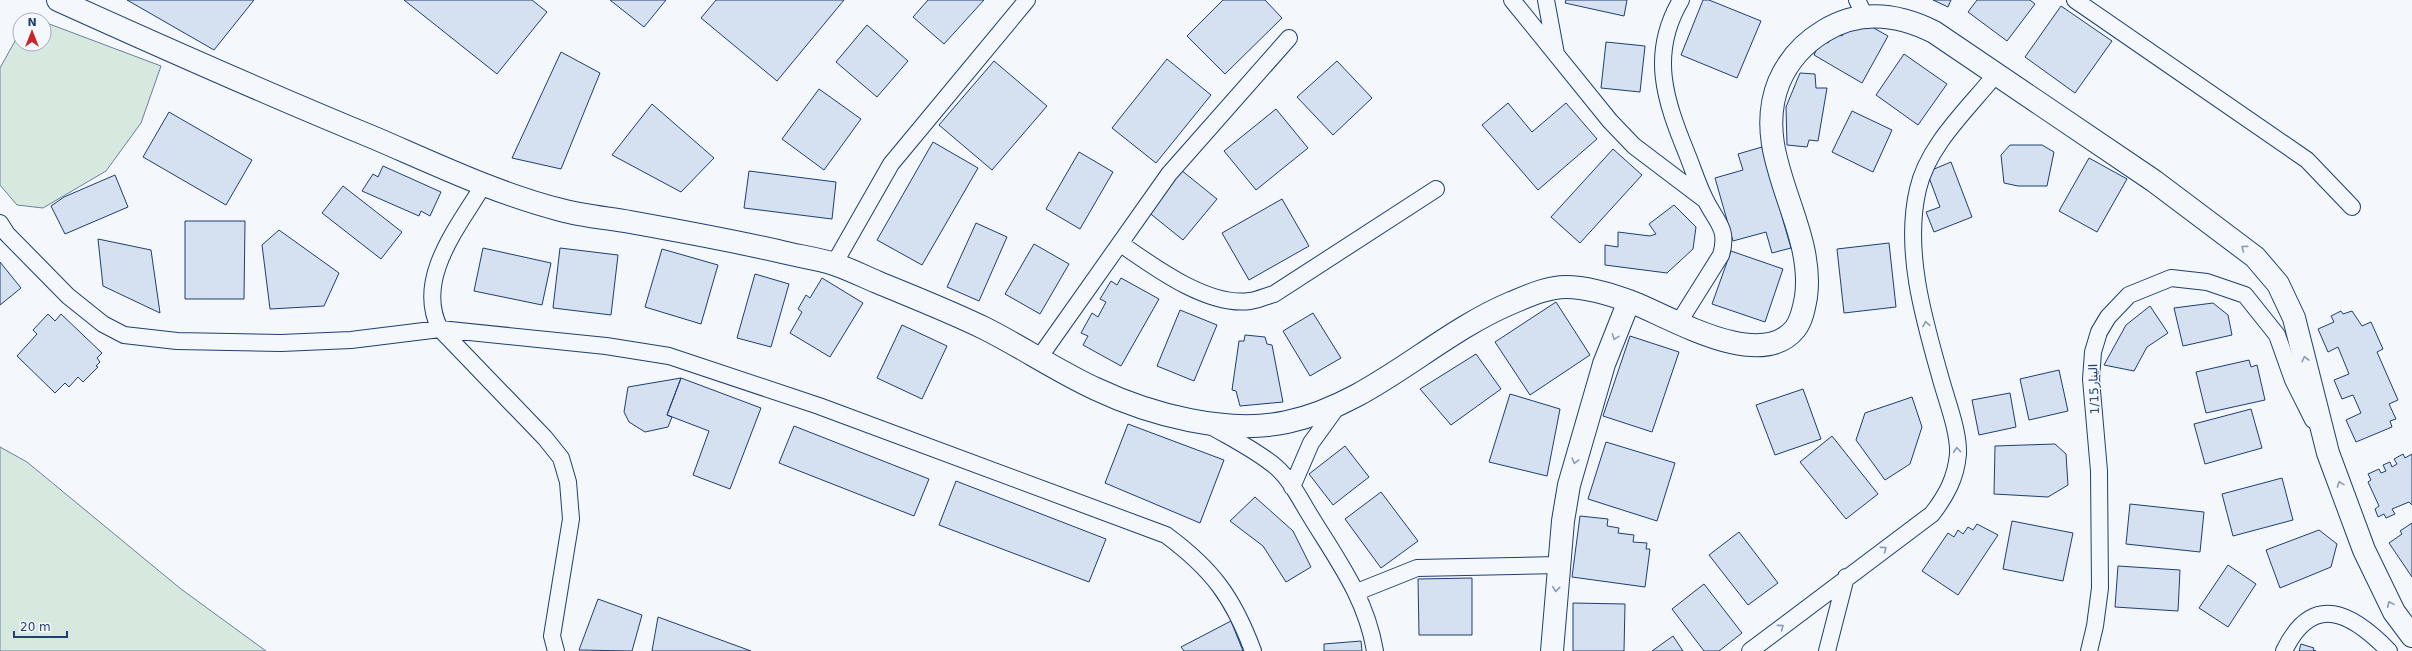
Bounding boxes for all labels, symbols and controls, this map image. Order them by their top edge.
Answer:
north arrow [12,12,52,52]
text: N [27,16,37,29]
one-way arrow [2241,246,2248,253]
one-way arrow [1922,320,1931,327]
one-way arrow [1611,333,1619,340]
one-way arrow [2302,356,2310,362]
street label: الينار1/15 [2086,363,2103,415]
one-way arrow [1952,446,1961,453]
one-way arrow [1571,457,1580,464]
one-way arrow [2336,481,2344,488]
one-way arrow [1880,547,1887,554]
one-way arrow [1552,586,1561,592]
one-way arrow [2387,601,2395,608]
scale bar [14,613,67,639]
text: 20 m [20,620,51,634]
one-way arrow [1776,625,1783,632]

